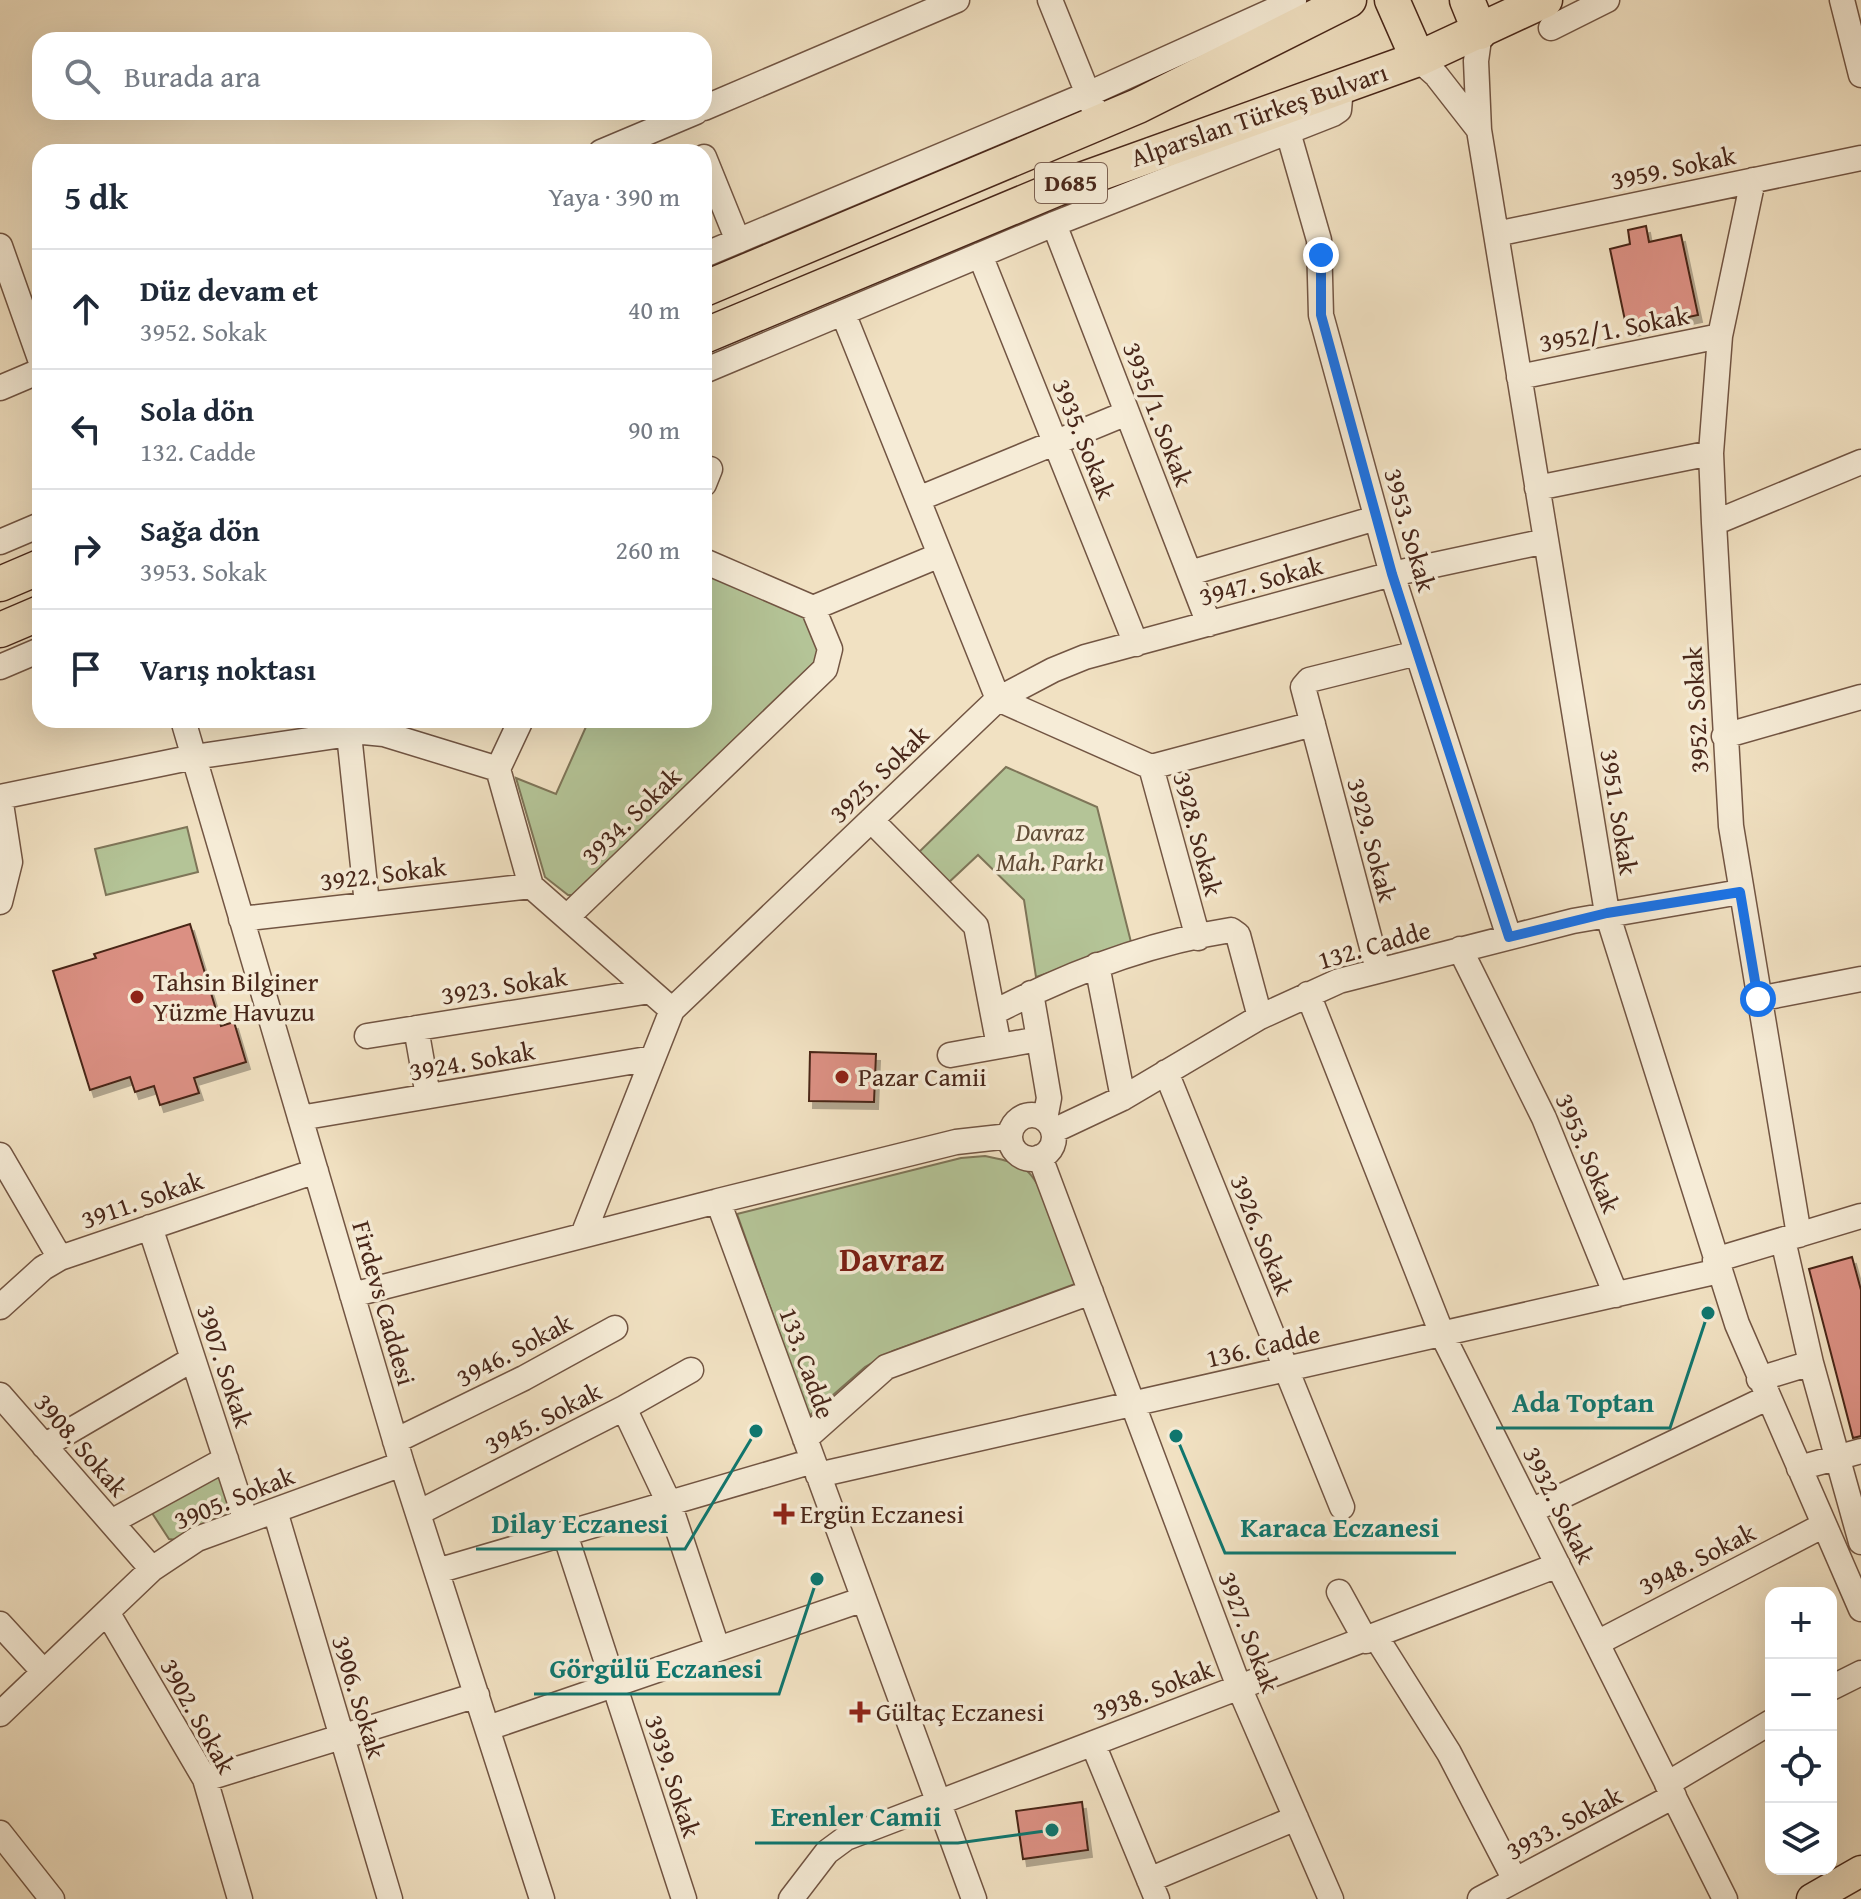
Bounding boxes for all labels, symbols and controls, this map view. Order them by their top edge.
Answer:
search box [32,32,712,120]
street label: Alparslan Türkeş Bulvarı [1125,52,1393,177]
icon: search [60,54,104,98]
text: Burada ara [124,54,261,98]
street label: 3959. Sokak [1607,135,1740,200]
road number: D685 [1035,163,1107,203]
text: 5 dk [64,172,128,221]
text: Yaya · 390 m [549,177,680,216]
route end [1303,237,1339,273]
text: Düz devam et [140,268,318,312]
icon: ahead [64,287,108,331]
text: 40 m [628,290,680,329]
street label: 3952/1. Sokak [1536,295,1693,362]
text: 3952. Sokak [140,312,267,351]
street label: 3935/1. Sokak [1113,336,1204,492]
street label: 3935. Sokak [1043,373,1127,506]
text: Sola dön [140,388,254,432]
icon: left [64,407,108,451]
text: 90 m [628,410,680,449]
text: 132. Cadde [140,432,256,471]
street label: 3953. Sokak [1374,464,1447,597]
text: Sağa dön [140,508,260,552]
icon: right [64,527,108,571]
text: 260 m [615,530,680,569]
street label: 3947. Sokak [1195,545,1328,616]
text: 3953. Sokak [140,552,267,591]
street label: 3952. Sokak [1673,645,1718,774]
icon: arrive [64,647,108,691]
text: Varış noktası [140,647,316,691]
street label: 3925. Sokak [820,715,938,832]
street label: 3951. Sokak [1590,746,1649,878]
street label: 3934. Sokak [572,757,690,874]
street label: 3928. Sokak [1163,768,1234,901]
street label: 3929. Sokak [1337,774,1408,907]
park label: Davraz Mah. Parkı [996,812,1104,881]
street label: 3922. Sokak [318,846,449,901]
street label: 132. Cadde [1313,910,1435,979]
street label: 3923. Sokak [438,956,570,1015]
place label: Tahsin Bilginer Yüzme Havuzu [153,962,319,1031]
route start [1740,981,1776,1017]
marker: Tahsin Bilginer Yüzme Havuzu [128,988,146,1006]
street label: 3924. Sokak [406,1030,539,1091]
place label: Pazar Camii [858,1057,987,1096]
marker: Pazar Camii [833,1068,851,1086]
street label: 3953. Sokak [1546,1087,1631,1219]
street label: 3911. Sokak [76,1160,209,1239]
street label: 3926. Sokak [1221,1169,1305,1302]
street label: Firdevs Caddesi [342,1216,427,1390]
district label: Davraz [839,1234,945,1283]
street label: 3907. Sokak [187,1300,264,1433]
street label: 3946. Sokak [449,1302,580,1397]
street label: 133. Cadde [769,1302,846,1424]
street label: 136. Cadde [1202,1313,1324,1378]
street label: 3945. Sokak [477,1371,609,1464]
callout: Ada Toptan [1496,1376,1670,1428]
text: Ada Toptan [1512,1381,1655,1422]
street label: 3908. Sokak [25,1384,138,1506]
street label: 3932. Sokak [1513,1439,1606,1571]
street label: 3905. Sokak [168,1455,301,1539]
place label: Ergün Eczanesi [800,1494,964,1533]
callout: Dilay Eczanesi [476,1497,685,1549]
callout: Karaca Eczanesi [1225,1501,1456,1553]
text: Dilay Eczanesi [491,1502,669,1543]
marker: Ergün Eczanesi [775,1505,793,1523]
text: Karaca Eczanesi [1240,1506,1440,1547]
street label: 3948. Sokak [1631,1512,1763,1605]
street label: 3927. Sokak [1209,1566,1291,1699]
map controls [1765,1587,1837,1875]
button: + [1765,1587,1837,1659]
street label: 3906. Sokak [322,1631,397,1764]
callout: Görgülü Eczanesi [534,1642,779,1694]
text: Görgülü Eczanesi [549,1647,763,1688]
street label: 3938. Sokak [1087,1648,1220,1730]
street label: 3902. Sokak [151,1651,247,1781]
button: − [1765,1659,1837,1731]
place label: Gültaç Eczanesi [876,1692,1044,1731]
marker: Gültaç Eczanesi [851,1703,869,1721]
street label: 3939. Sokak [635,1710,712,1843]
button: locate [1765,1731,1837,1803]
street label: 3933. Sokak [1499,1775,1630,1870]
callout: Erenler Camii [755,1791,958,1843]
text: Erenler Camii [771,1795,942,1836]
button: layers [1765,1803,1837,1875]

